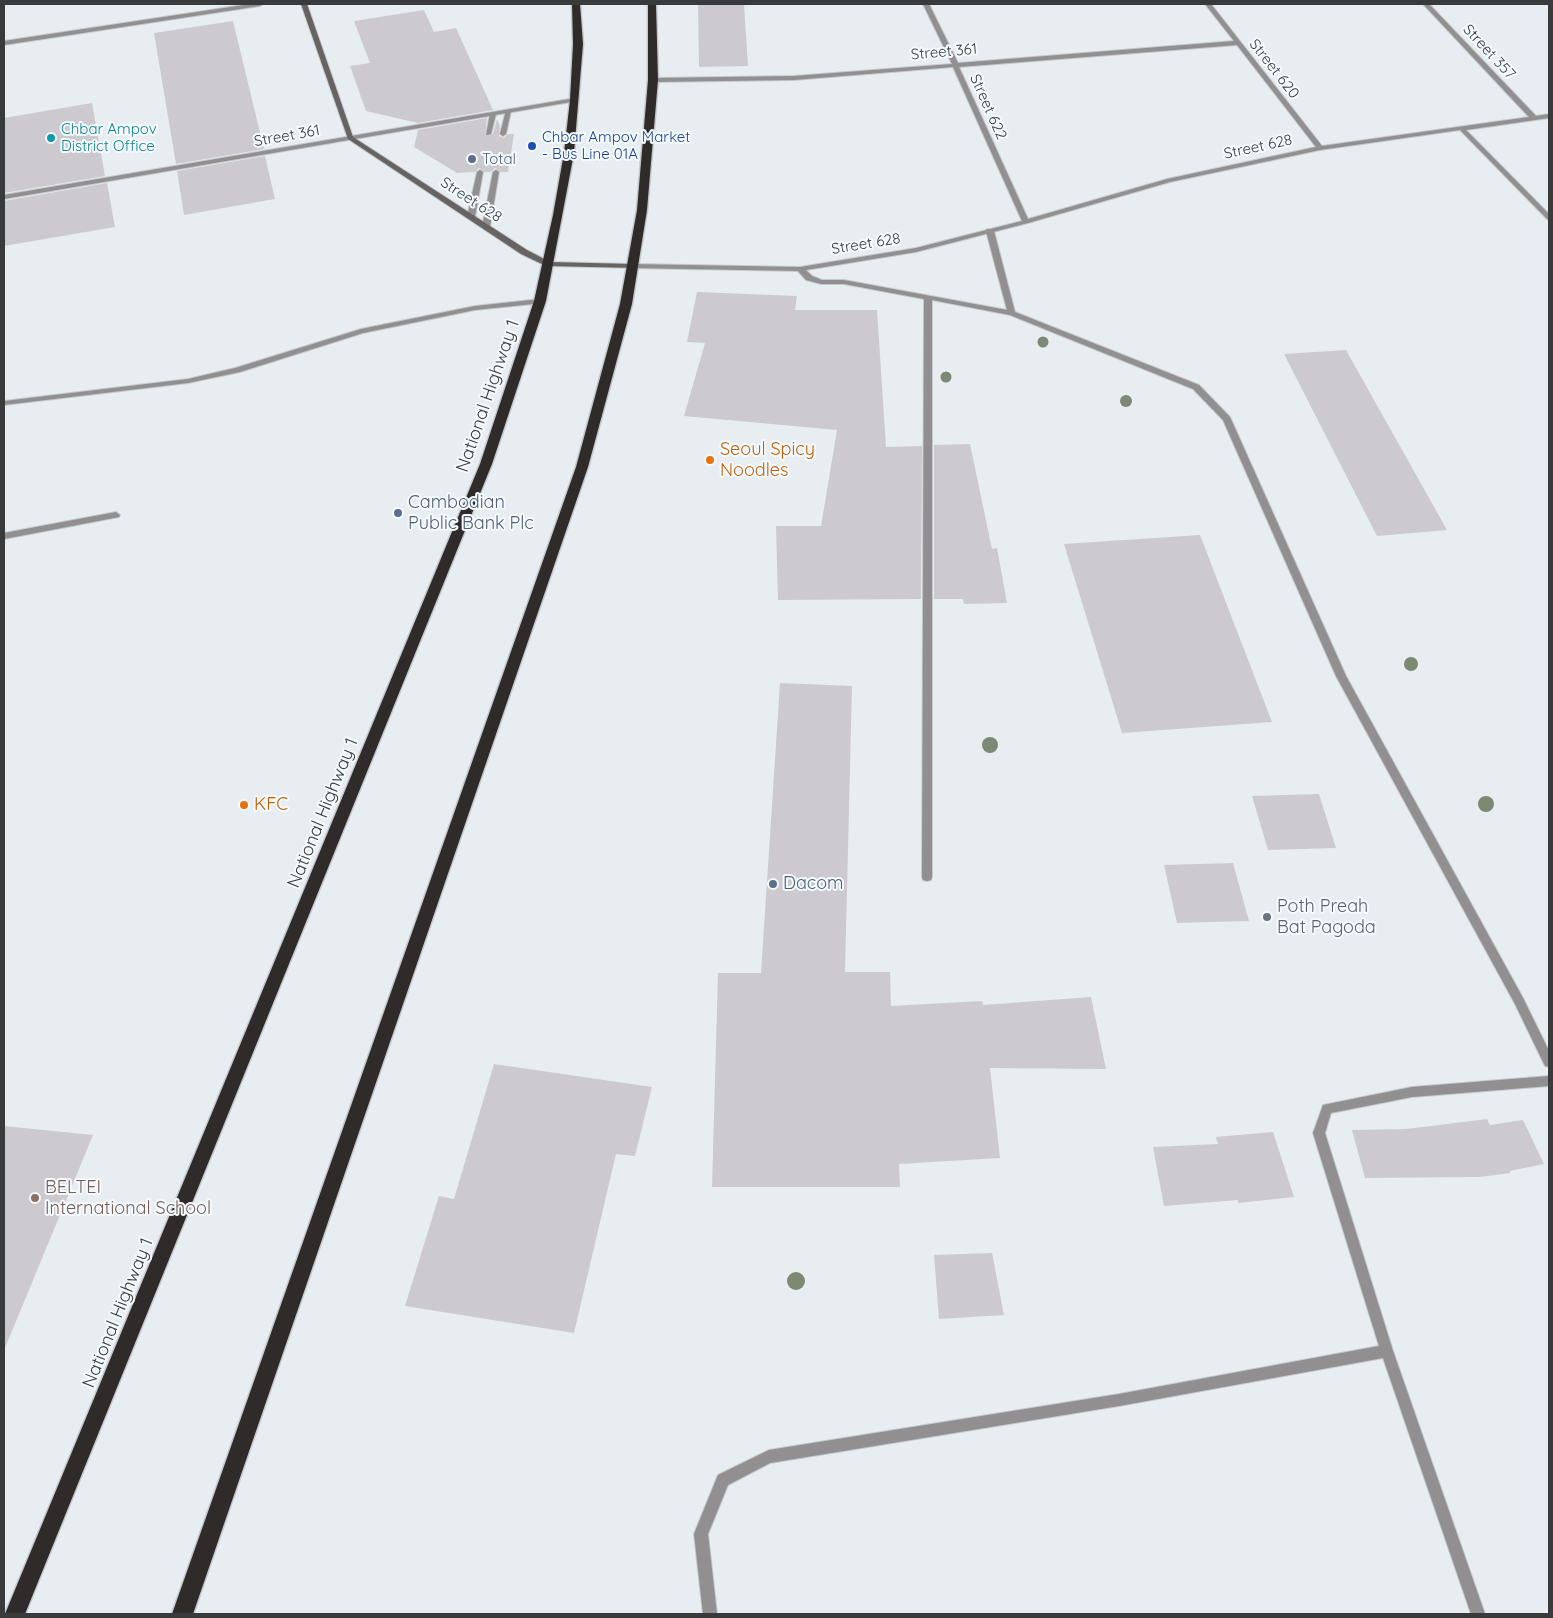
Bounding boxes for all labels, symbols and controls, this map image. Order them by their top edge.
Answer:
street label: Street 357 [1459,21,1519,83]
street label: Street 620 [1245,36,1303,102]
street label: Street 361 [910,40,978,64]
street label: Street 622 [966,71,1010,143]
place label: Chbar Ampov District Office [61,120,157,155]
street label: Street 361 [253,121,321,151]
place label: Chbar Ampov Market - Bus Line 01A [542,128,690,163]
street label: Street 628 [1222,131,1294,163]
marker: Chbar Ampov District Office [45,132,57,144]
marker: Chbar Ampov Market - Bus Line 01A [526,140,538,152]
place label: Total [482,150,516,168]
marker: Total [466,153,478,165]
street label: Street 628 [437,174,505,226]
street label: Street 628 [830,230,902,258]
street label: National Highway 1 [452,317,524,475]
place label: Seoul Spicy Noodles [720,439,815,482]
marker: Seoul Spicy Noodles [704,454,716,466]
place label: Cambodian Public Bank Plc [408,492,534,534]
marker: Cambodian Public Bank Plc [392,507,404,519]
street label: National Highway 1 [283,735,363,891]
place label: KFC [254,794,288,816]
marker: KFC [238,799,250,811]
place label: Dacom [783,873,843,895]
marker: Dacom [767,878,779,890]
place label: Poth Preah Bat Pagoda [1277,896,1376,939]
marker: Poth Preah Bat Pagoda [1261,911,1273,923]
place label: BELTEI International School [45,1177,211,1220]
marker: BELTEI International School [29,1192,41,1204]
street label: National Highway 1 [78,1235,158,1391]

